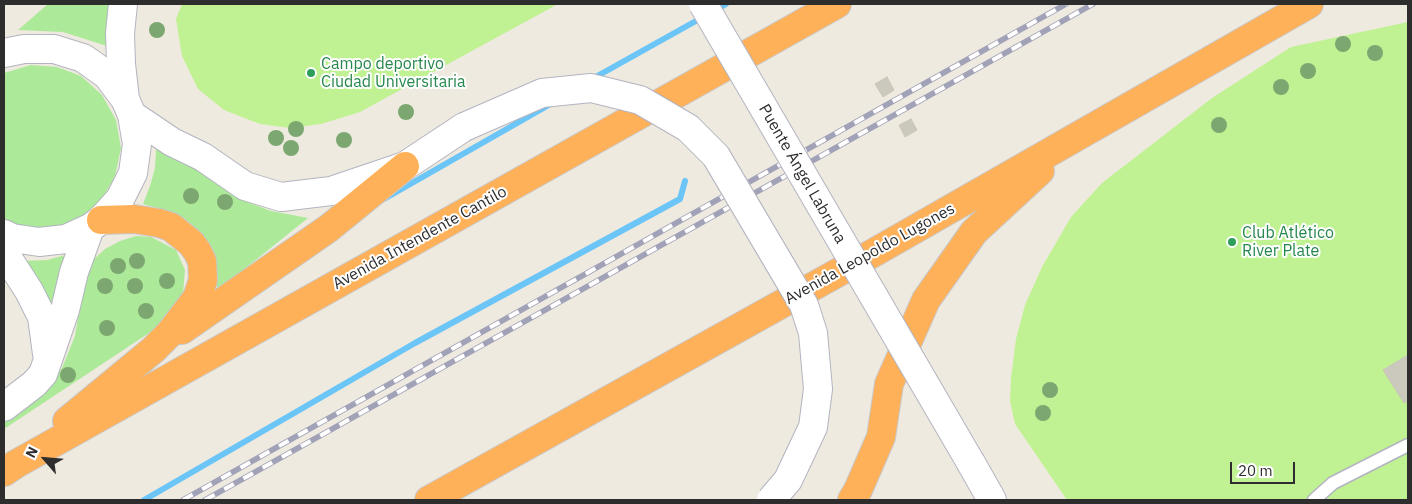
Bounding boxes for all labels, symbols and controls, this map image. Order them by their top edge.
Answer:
place label: Campo deportivo Ciudad Universitaria [321,54,466,92]
marker: Campo deportivo Ciudad Universitaria [305,67,317,79]
street label: Puente Ángel Labruna [754,101,850,247]
street label: Avenida Intendente Cantilo [330,182,510,294]
street label: Avenida Leopoldo Lugones [782,199,958,309]
place label: Club Atlético River Plate [1242,223,1334,261]
marker: Club Atlético River Plate [1226,236,1238,248]
north arrow [20,434,70,484]
text: N [21,444,42,461]
scale bar [1232,452,1297,484]
text: 20 m [1238,461,1273,480]

